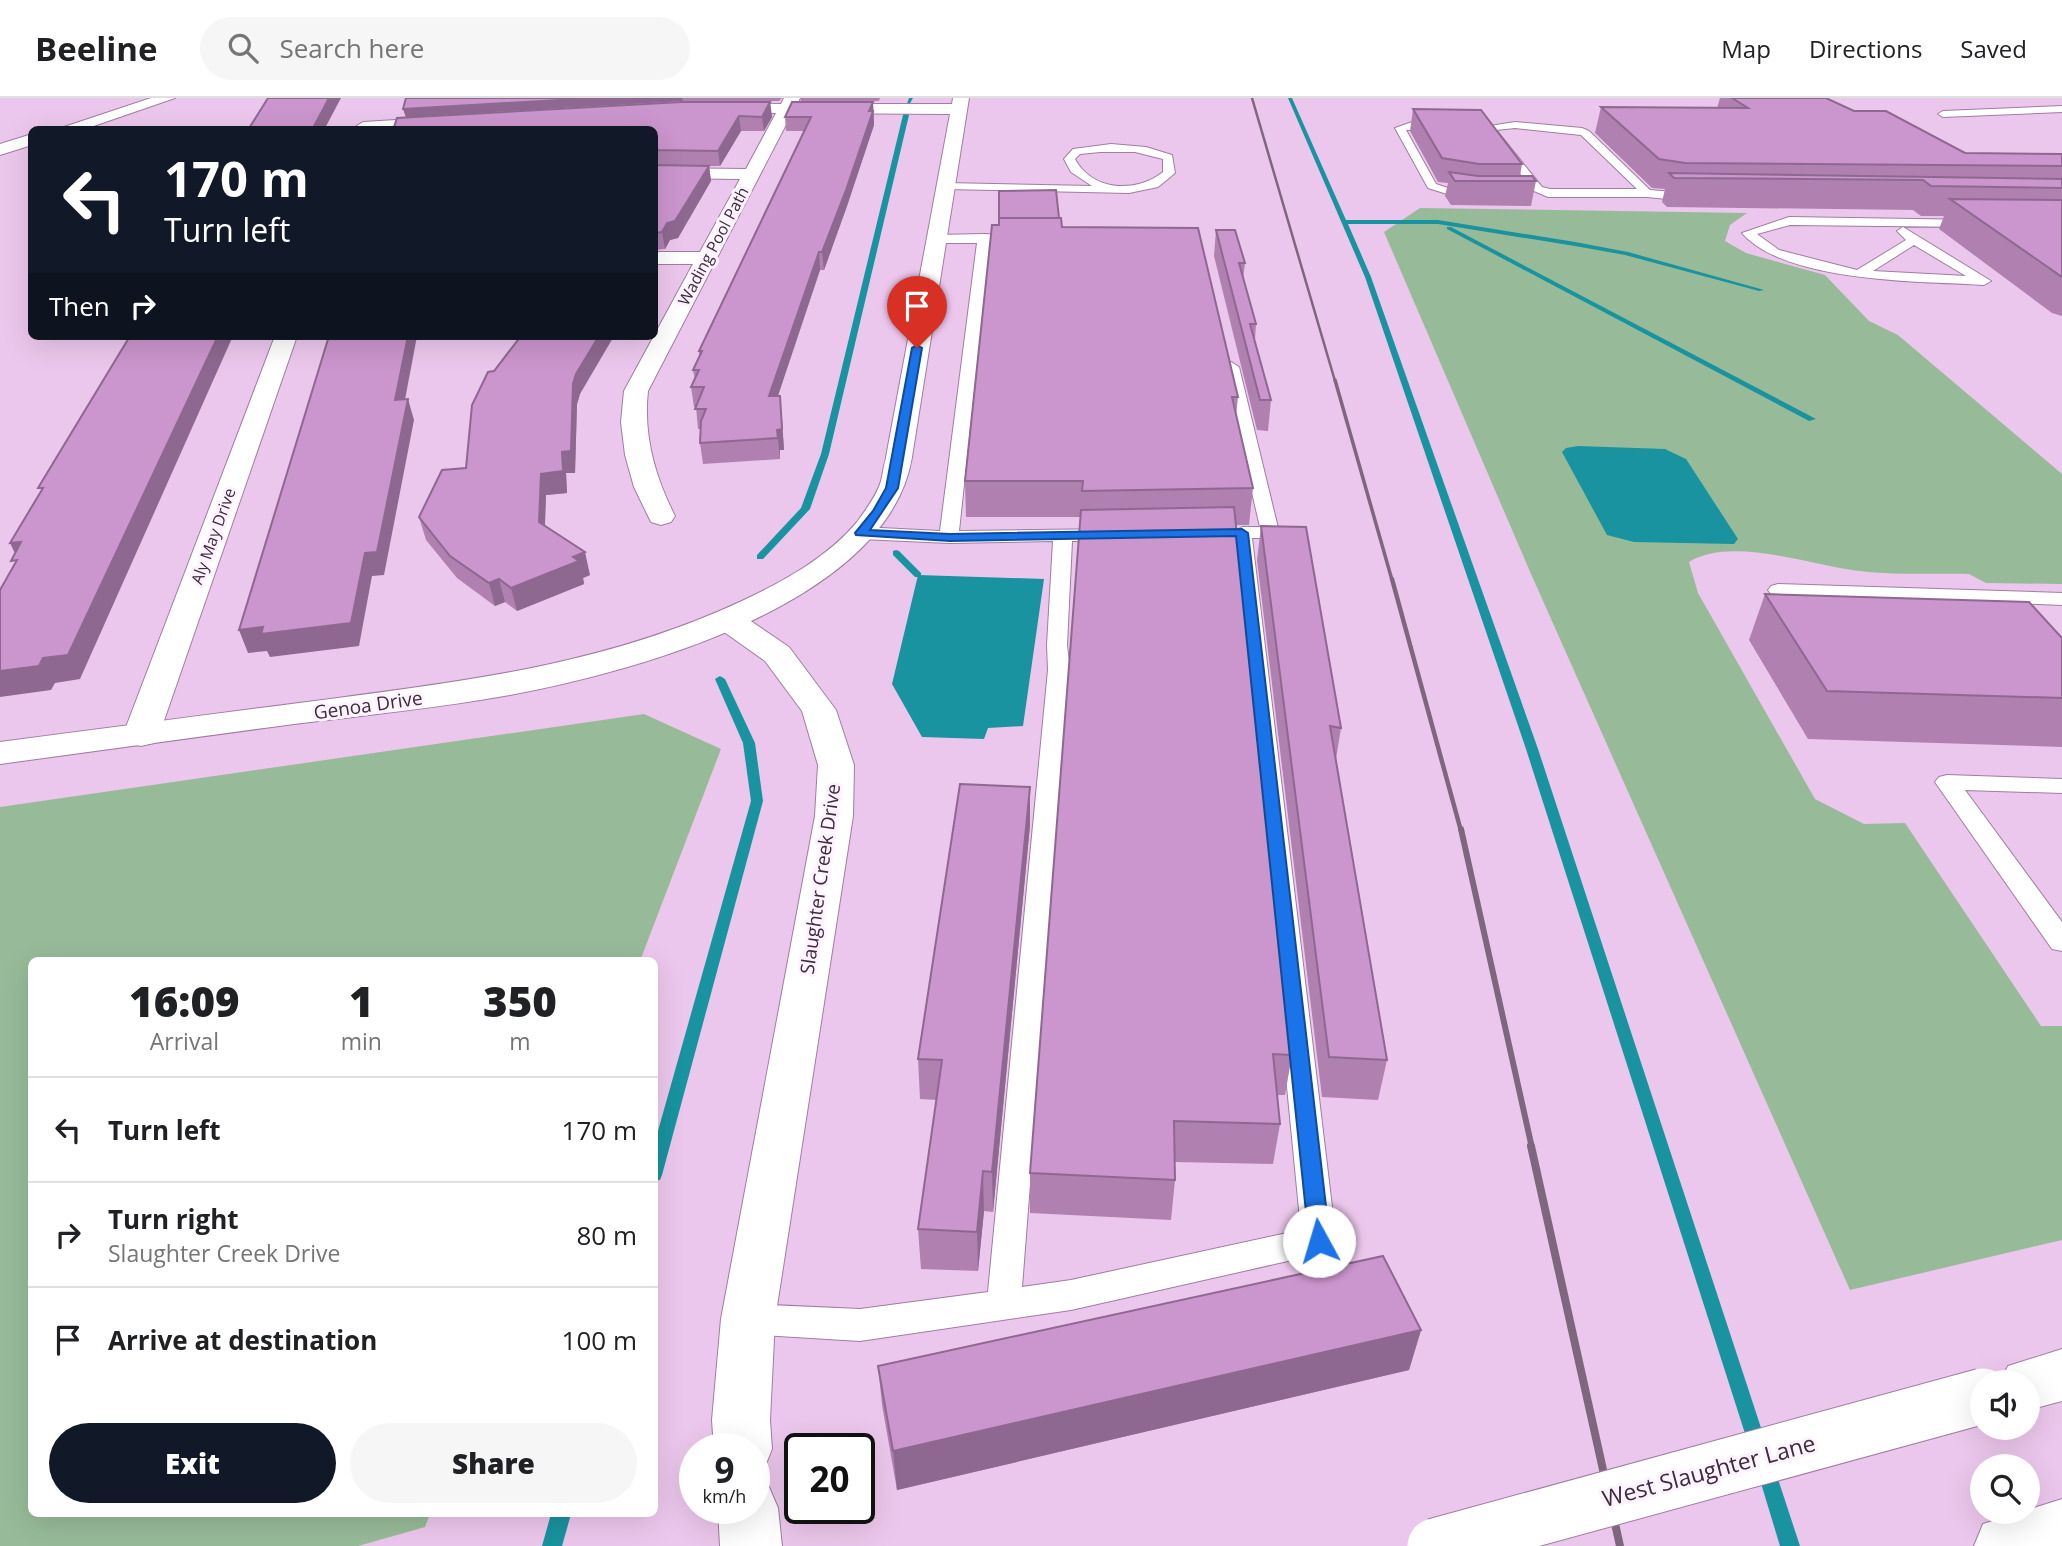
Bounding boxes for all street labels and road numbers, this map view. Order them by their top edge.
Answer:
street label: Wading Pool Path [672,183,754,309]
street label: Aly May Drive [185,485,241,587]
street label: Genoa Drive [312,685,424,725]
street label: Slaughter Creek Drive [794,782,846,976]
street label: West Slaughter Lane [1599,1426,1819,1514]

